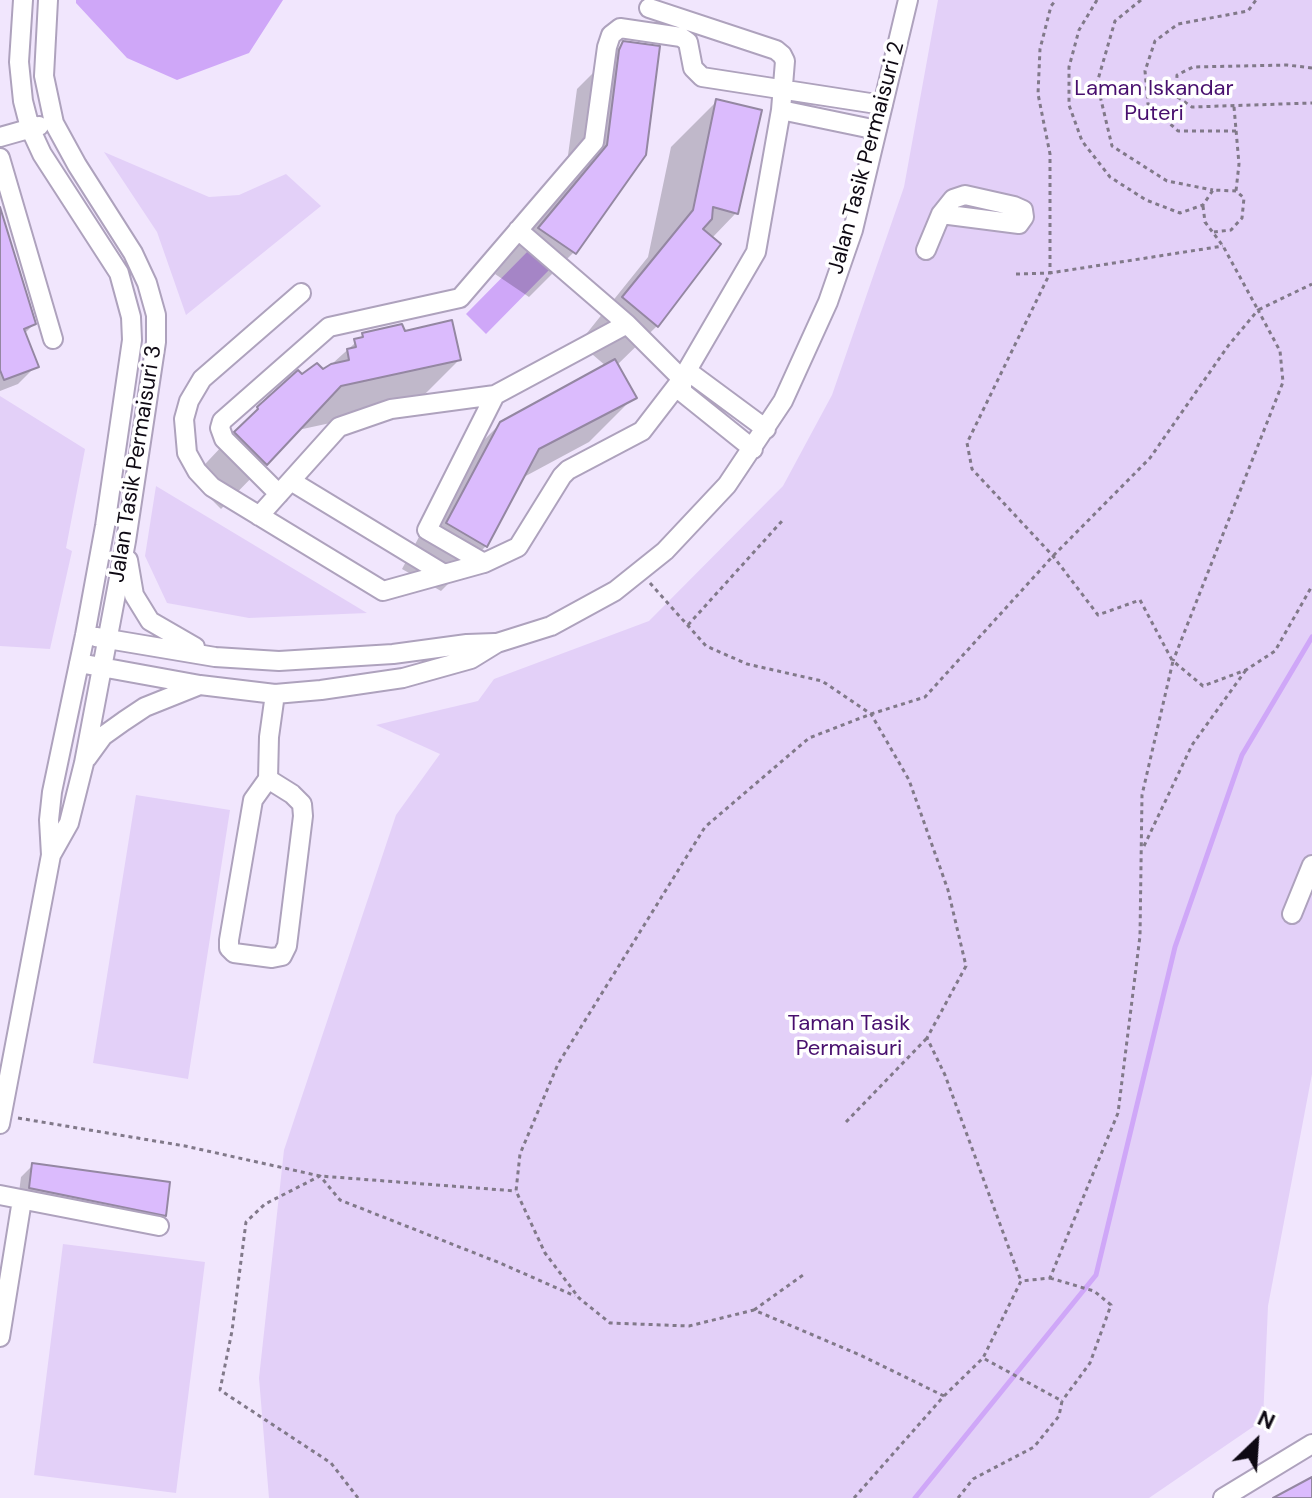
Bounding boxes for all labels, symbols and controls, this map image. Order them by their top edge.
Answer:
street label: Jalan Tasik Permaisuri 2 [823,39,911,277]
park label: Laman Iskandar Puteri [1074,76,1234,128]
street label: Jalan Tasik Permaisuri 3 [104,344,168,584]
park label: Taman Tasik Permaisuri [788,1011,910,1062]
north arrow [1216,1402,1296,1482]
text: N [1253,1403,1280,1436]

